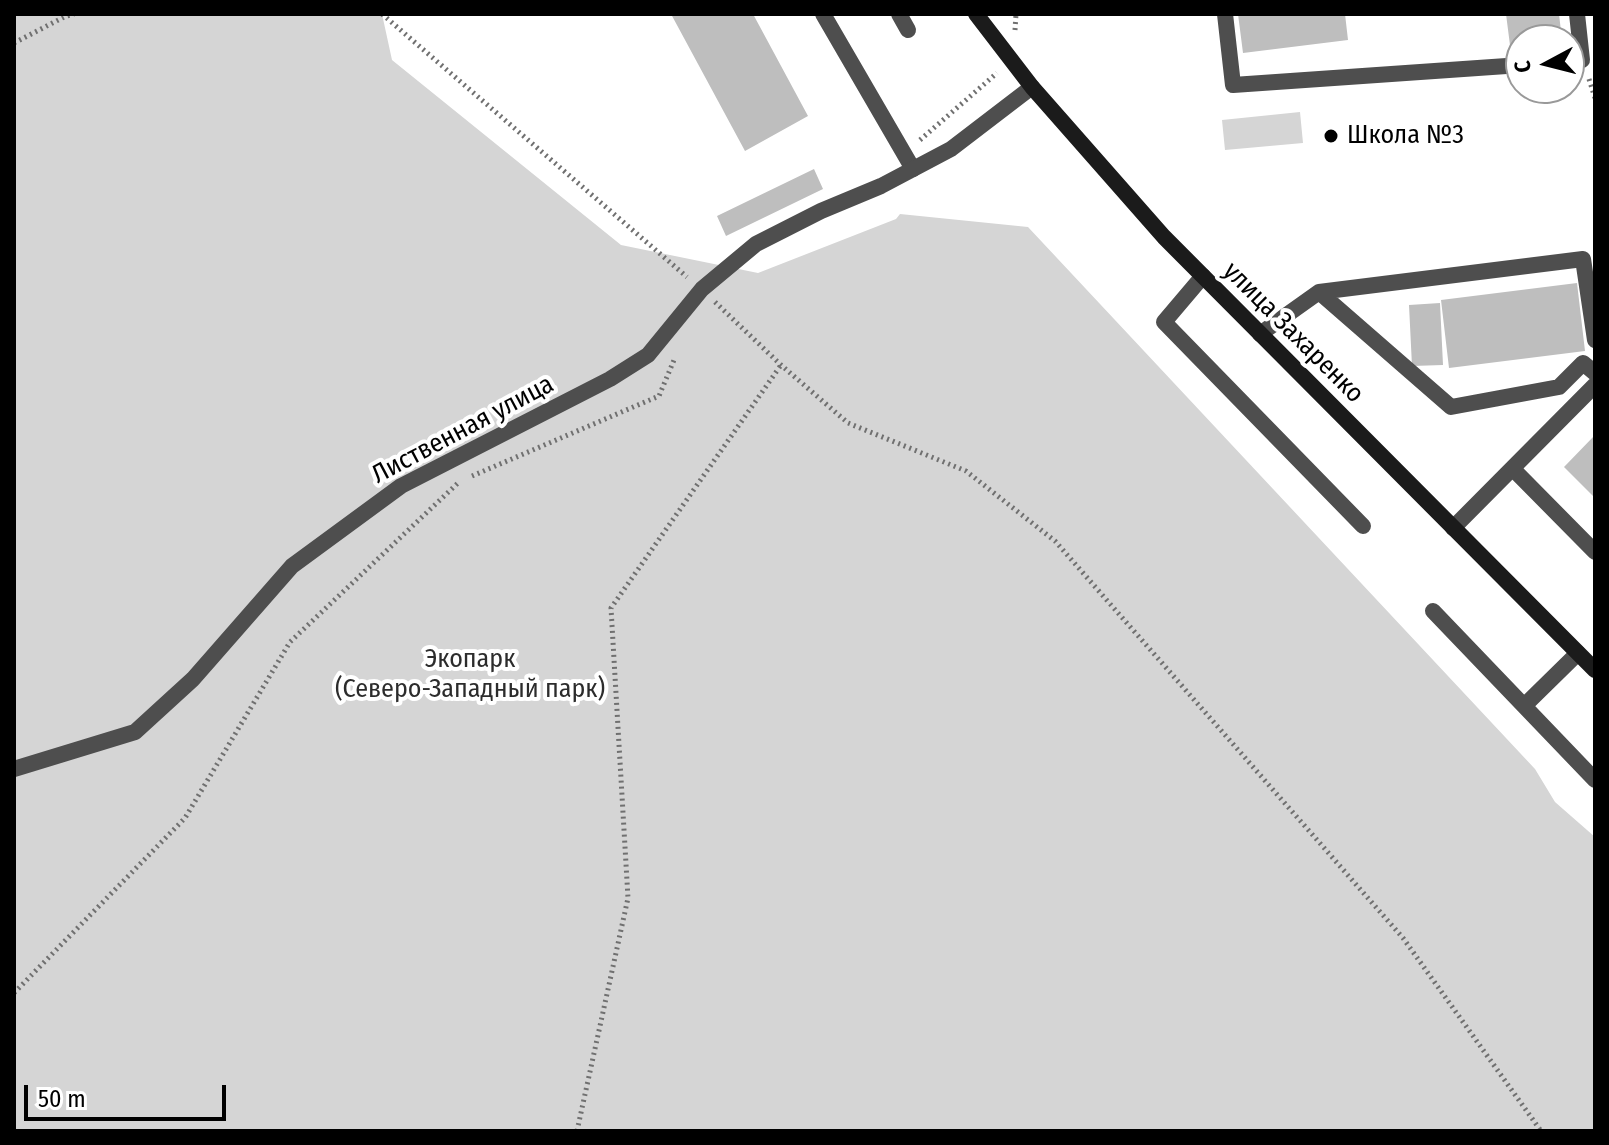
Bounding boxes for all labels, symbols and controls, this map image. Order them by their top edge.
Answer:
north arrow [1505,24,1585,104]
text: С [1509,59,1537,74]
place label: Школа №3 [1347,120,1464,152]
marker: Школа №3 [1322,127,1340,145]
street label: улица Захаренко [1216,256,1370,410]
street label: Лиственная улица [367,369,559,491]
park label: Экопарк (Северо-Западный парк) [335,644,605,706]
scale bar [28,1069,230,1119]
text: 50 m [38,1085,86,1113]

